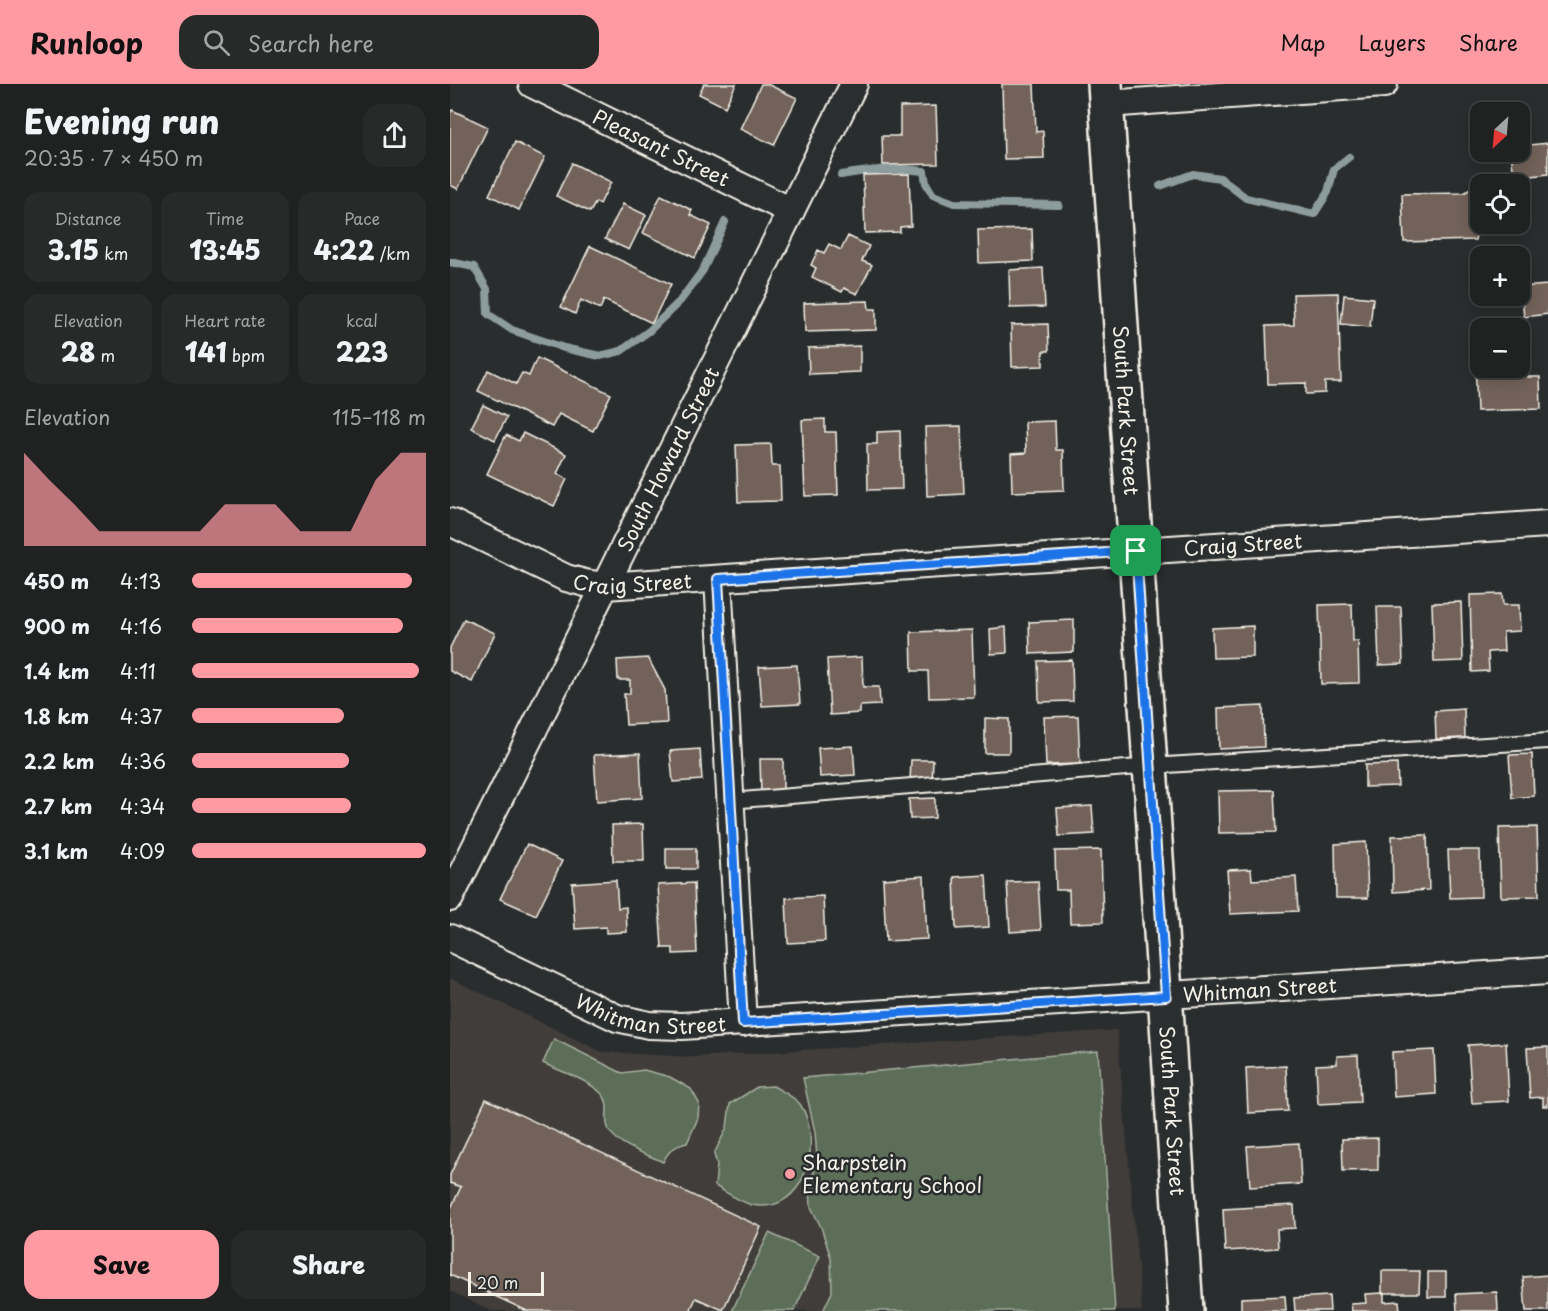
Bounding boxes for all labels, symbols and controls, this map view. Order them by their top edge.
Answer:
search box [179,15,599,69]
text: Runloop [30,21,143,64]
icon: search [200,26,233,59]
text: Search here [248,26,374,59]
text: Map [1281,26,1325,58]
text: Layers [1358,26,1426,58]
text: Share [1459,26,1518,58]
text: Evening run [24,95,219,145]
street label: Pleasant Street [588,101,735,194]
north arrow [1470,102,1530,162]
map controls [1470,102,1530,378]
button: share [363,104,426,167]
text: 20:35 · 7 × 450 m [24,143,203,173]
button: locate [1470,174,1530,234]
text: Distance [54,206,122,230]
text: Time [206,206,244,230]
text: Pace [344,206,380,230]
text: 3.15 [48,230,99,269]
text: 13:45 [189,230,261,269]
text: 4:22 [314,230,375,269]
text: km [99,241,128,265]
text: /km [375,241,410,265]
button: + [1470,246,1530,306]
text: Elevation [53,308,123,332]
text: Heart rate [185,308,265,332]
text: kcal [346,308,378,332]
button: − [1470,318,1530,378]
street label: South Park Street [1106,325,1147,496]
text: 28 [61,332,95,371]
text: 141 [185,332,227,371]
text: 223 [336,332,388,371]
text: m [95,343,115,367]
text: bpm [227,343,265,367]
street label: South Howard Street [609,362,726,556]
text: Elevation [24,402,110,432]
text: 115–118 m [332,402,426,432]
pin [1110,525,1161,576]
street label: Craig Street [1183,525,1303,563]
icon: arrive [1119,534,1152,567]
street label: Craig Street [570,565,692,602]
text: 450 m [24,566,89,596]
text: 4:13 [120,566,161,596]
text: 900 m [24,611,90,641]
text: 4:16 [120,611,162,641]
text: 1.4 km [24,656,90,686]
text: 4:11 [120,656,156,686]
text: 1.8 km [24,701,89,731]
text: 4:37 [120,701,162,731]
text: 2.2 km [24,746,94,776]
text: 4:36 [120,746,166,776]
text: 2.7 km [24,791,92,821]
text: 4:34 [120,791,165,821]
text: 3.1 km [24,836,88,866]
text: 4:09 [120,836,165,866]
street label: Whitman Street [1182,969,1338,1009]
street label: Whitman Street [571,985,727,1041]
street label: South Park Street [1152,1025,1193,1197]
place label: Sharpstein Elementary School [802,1147,982,1200]
marker: Sharpstein Elementary School [783,1167,797,1181]
button: Save [24,1230,219,1299]
button: Share [231,1230,426,1299]
scale bar [468,1269,544,1296]
text: 20 m [477,1270,518,1294]

